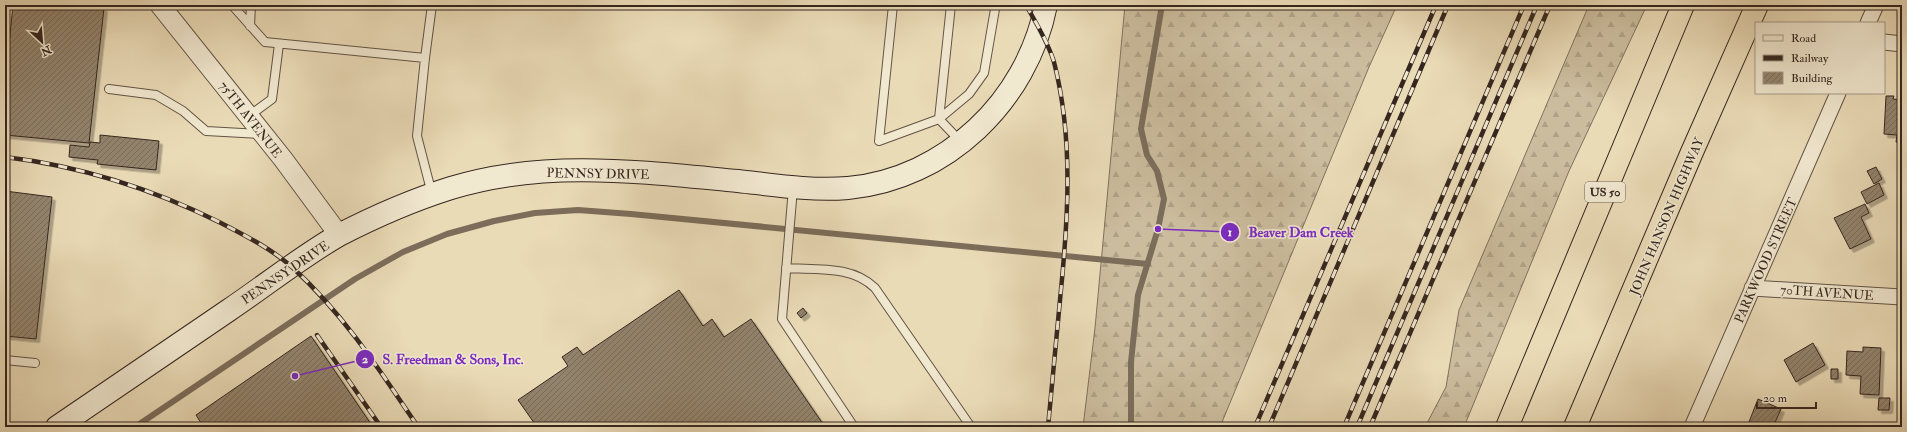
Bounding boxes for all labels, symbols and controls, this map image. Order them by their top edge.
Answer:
north arrow [22,22,62,62]
legend [1755,22,1885,94]
text: Road [1791,31,1816,46]
text: N [38,42,54,59]
text: Railway [1791,51,1829,66]
text: Building [1791,71,1834,86]
street label: 75TH AVENUE [215,78,285,161]
street label: JOHN HANSON HIGHWAY [1626,134,1708,299]
street label: PENNSY DRIVE [547,165,649,183]
road number: US 50 [1585,182,1625,202]
street label: PARKWOOD STREET [1731,195,1801,326]
callout: Beaver Dam Creek [1220,219,1361,245]
text: Beaver Dam Creek [1248,224,1354,241]
text: 1 [1228,225,1232,240]
street label: PENNSY DRIVE [239,237,333,308]
street label: 70TH AVENUE [1780,282,1874,304]
callout: S. Freedman & Sons, Inc. [355,346,532,372]
text: S. Freedman & Sons, Inc. [382,351,524,368]
text: 2 [362,352,368,367]
scale bar [1757,384,1816,410]
text: 20 m [1763,391,1788,406]

